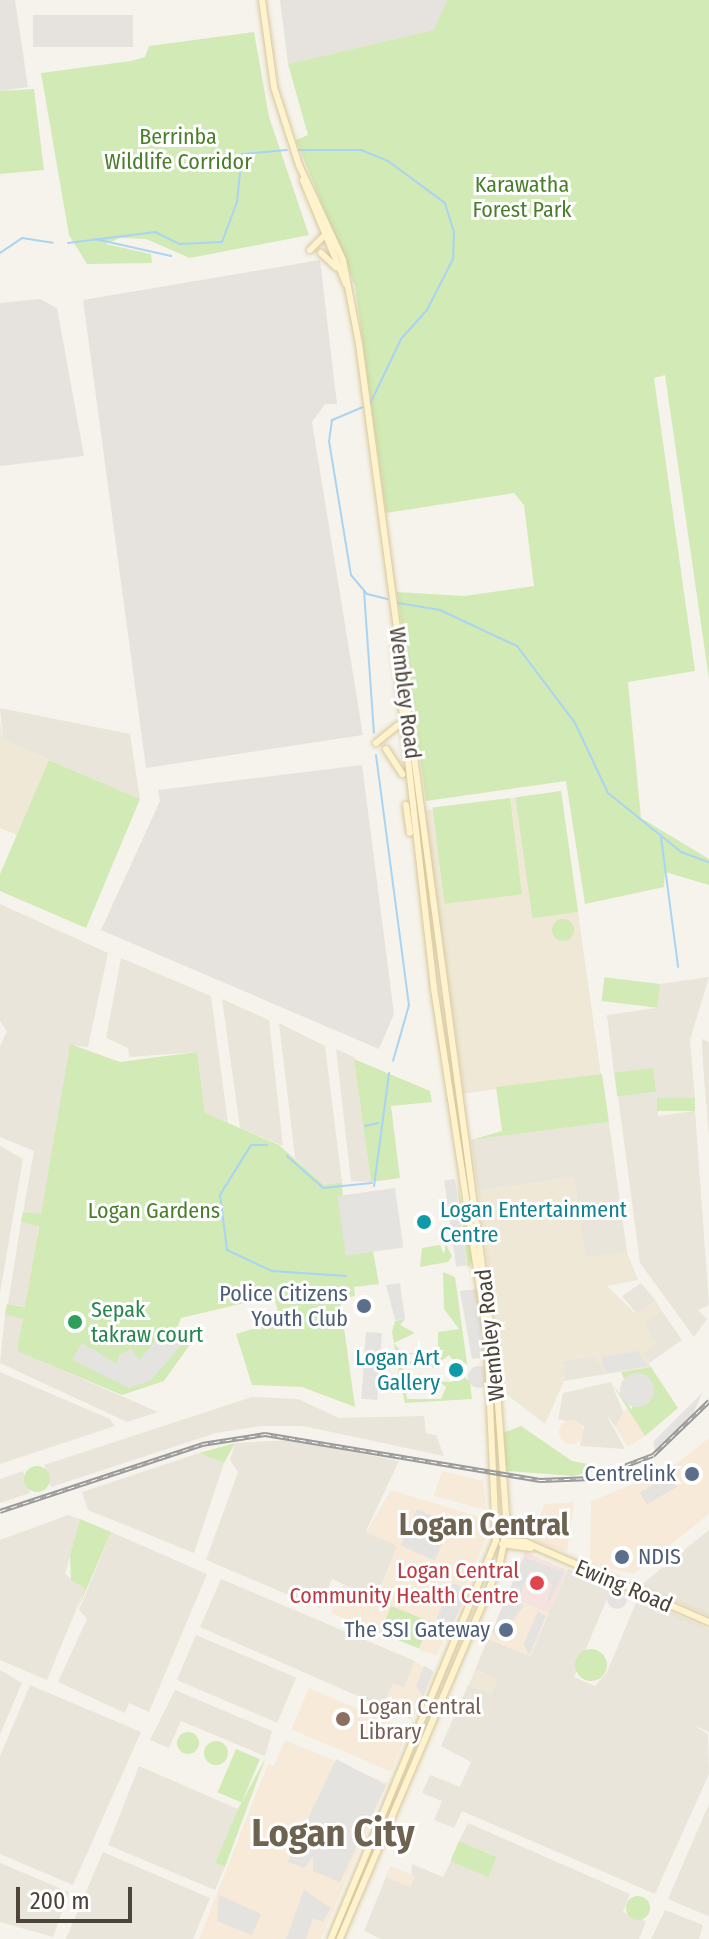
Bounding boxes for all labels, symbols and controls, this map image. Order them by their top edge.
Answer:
park label: Berrinba Wildlife Corridor [104,123,252,174]
park label: Karawatha Forest Park [472,171,572,222]
street label: Wembley Road [384,625,426,761]
place label: Logan Entertainment Centre [440,1196,627,1248]
park label: Logan Gardens [88,1198,220,1224]
marker: Logan Entertainment Centre [415,1213,433,1231]
street label: Wembley Road [470,1268,510,1402]
place label: Police Citizens Youth Club [219,1280,348,1332]
place label: Sepak takraw court [91,1296,203,1348]
marker: Police Citizens Youth Club [355,1297,373,1315]
marker: Sepak takraw court [66,1313,84,1331]
place label: Logan Art Gallery [355,1344,440,1396]
marker: Logan Art Gallery [447,1361,465,1379]
place label: Centrelink [584,1461,676,1487]
marker: Centrelink [683,1465,701,1483]
district label: Logan Central [399,1507,569,1543]
place label: NDIS [638,1544,681,1570]
marker: NDIS [613,1548,631,1566]
street label: Ewing Road [572,1554,676,1618]
place label: Logan Central Community Health Centre [289,1557,519,1608]
marker: Logan Central Community Health Centre [526,1572,548,1594]
place label: The SSI Gateway [344,1617,490,1643]
marker: The SSI Gateway [497,1621,515,1639]
place label: Logan Central Library [359,1693,481,1744]
marker: Logan Central Library [334,1710,352,1728]
district label: Logan City [251,1811,415,1857]
scale bar [20,1871,136,1921]
text: 200 m [30,1887,90,1915]

